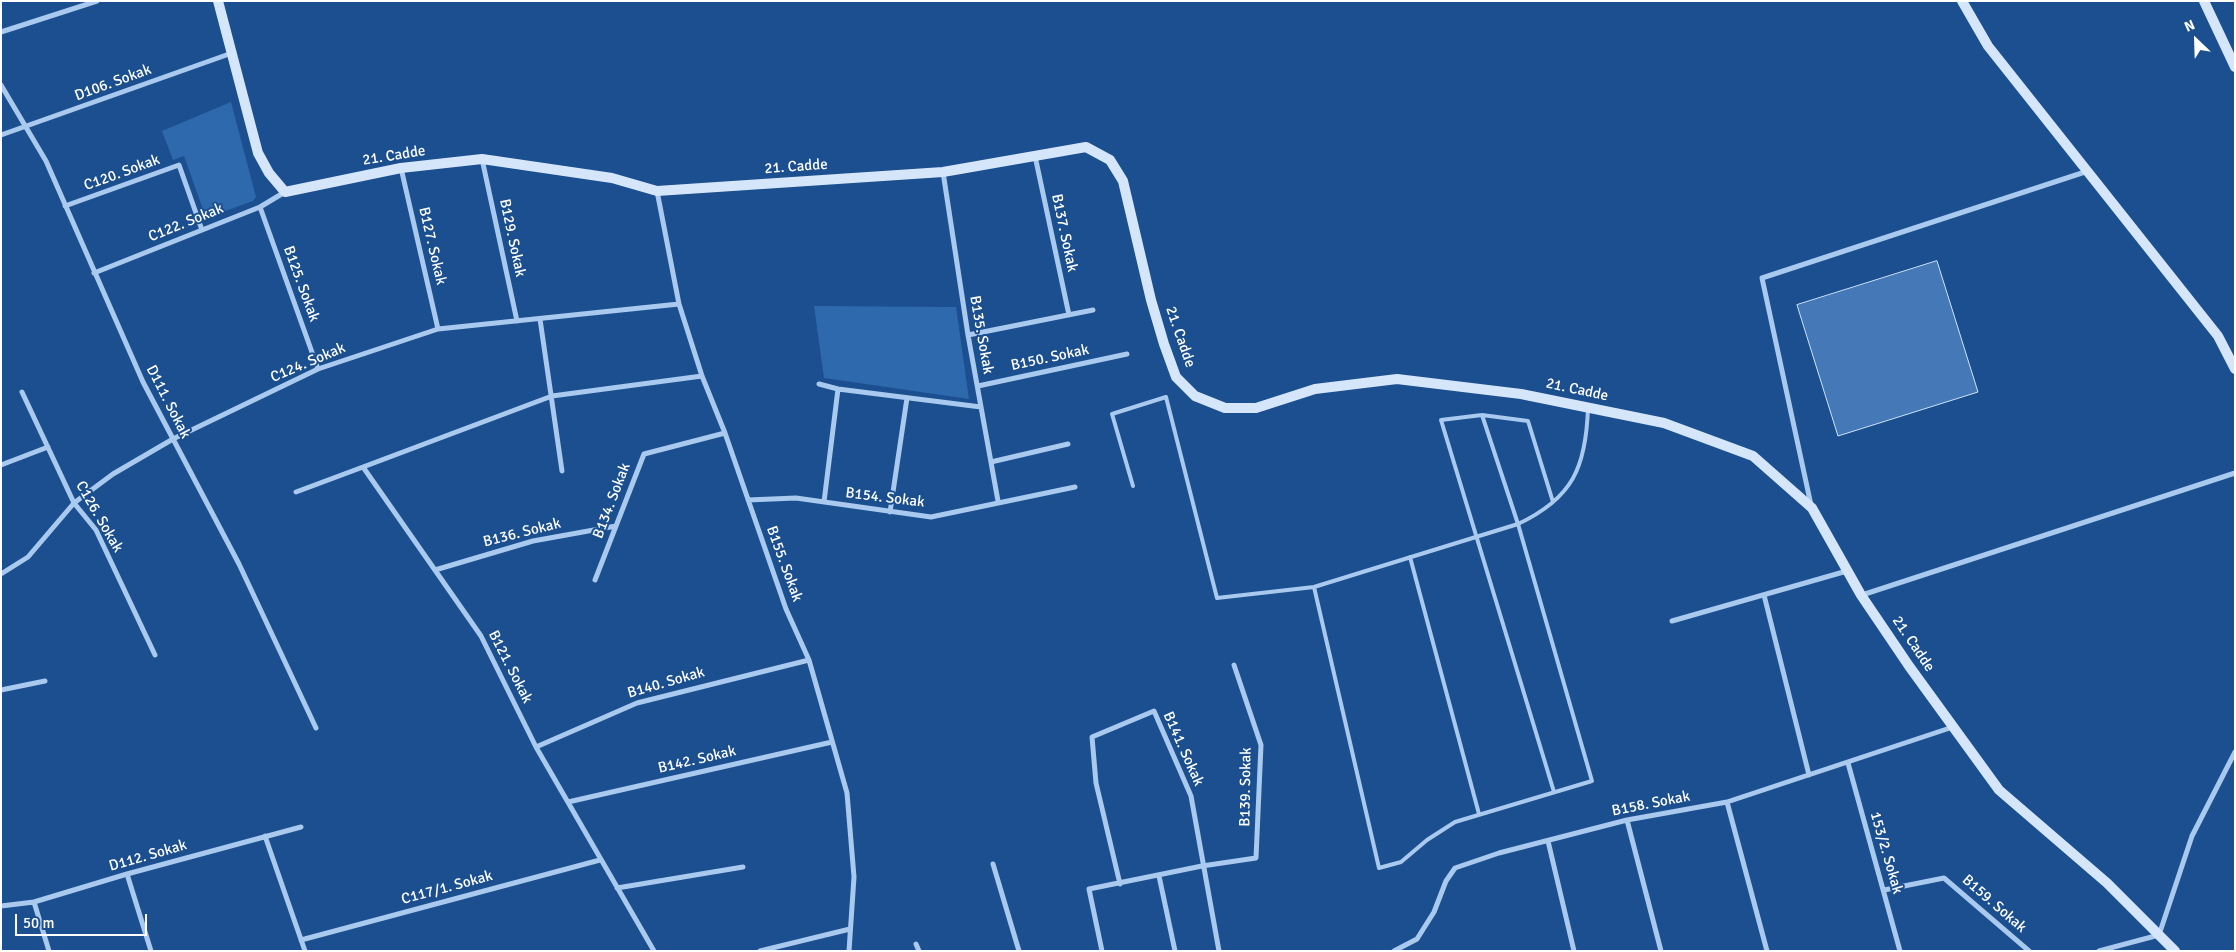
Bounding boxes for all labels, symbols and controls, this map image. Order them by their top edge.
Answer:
north arrow [2171,15,2221,65]
text: N [2182,16,2198,36]
street label: D106. Sokak [72,61,154,105]
street label: 21. Cadde [361,142,427,170]
street label: C120. Sokak [82,151,162,195]
street label: 21. Cadde [764,156,828,178]
street label: B137. Sokak [1047,192,1081,274]
street label: B129. Sokak [495,197,529,279]
street label: C122. Sokak [146,200,226,246]
street label: B127. Sokak [414,205,450,287]
street label: B125. Sokak [279,244,323,324]
street label: B135. Sokak [965,294,997,376]
street label: 21. Cadde [1161,304,1199,370]
street label: C124. Sokak [268,339,348,387]
street label: B150. Sokak [1009,341,1091,375]
street label: D111. Sokak [142,362,194,442]
street label: 21. Cadde [1544,375,1610,405]
street label: B134. Sokak [589,461,635,541]
street label: C126. Sokak [71,478,127,556]
street label: B154. Sokak [844,484,926,512]
street label: B136. Sokak [481,515,563,551]
street label: B155. Sokak [762,524,806,604]
street label: 21. Cadde [1888,613,1938,675]
street label: B121. Sokak [484,628,536,706]
street label: B140. Sokak [625,663,707,703]
street label: B141. Sokak [1159,709,1207,789]
street label: B142. Sokak [656,742,738,778]
street label: B139. Sokak [1236,747,1256,827]
street label: B158. Sokak [1610,788,1692,820]
street label: 153/2. Sokak [1866,810,1906,896]
street label: D112. Sokak [107,836,189,876]
street label: C117/1. Sokak [399,867,495,909]
street label: B159. Sokak [1958,871,2030,937]
scale bar [18,904,150,936]
text: 50 m [23,914,54,932]

